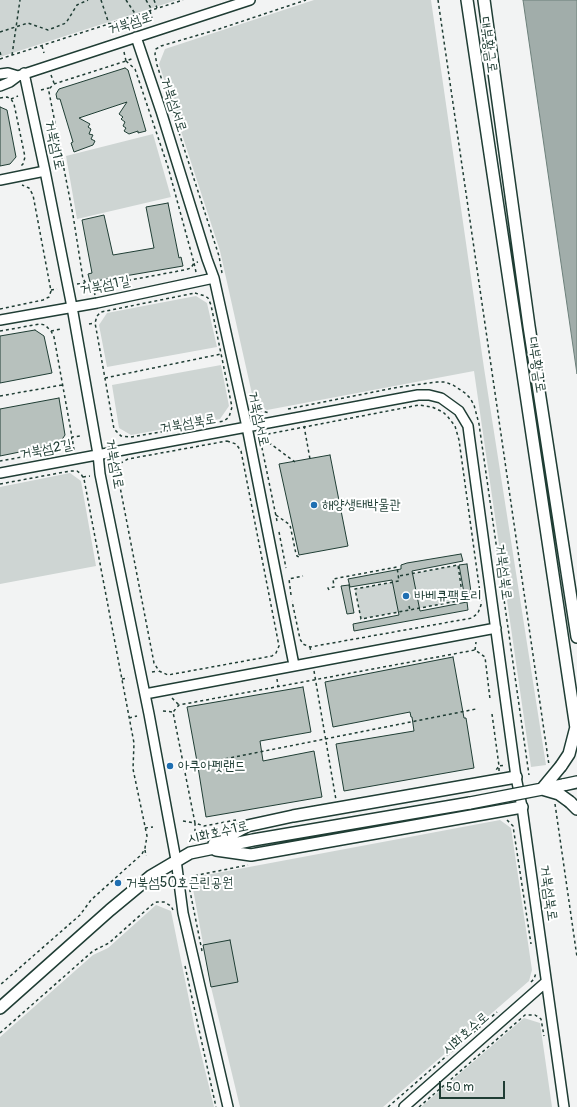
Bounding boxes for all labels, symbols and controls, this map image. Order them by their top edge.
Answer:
street label: 거북섬로 [106,9,154,39]
street label: 대부황금로 [476,16,500,74]
street label: 거북섬서로 [156,76,190,134]
street label: 거북섬1로 [41,119,67,171]
street label: 거북섬1길 [79,273,131,299]
street label: 대부황금로 [523,336,549,394]
street label: 거북섬서로 [244,390,272,448]
street label: 거북섬북로 [159,411,217,437]
street label: 거북섬2길 [18,437,74,463]
street label: 거북섬1로 [101,438,127,490]
place label: 해양생태박물관 [322,497,401,513]
marker: 해양생태박물관 [309,500,319,510]
street label: 거북섬북로 [491,543,515,601]
place label: 바베큐팩토리 [414,588,482,604]
marker: 바베큐팩토리 [401,591,411,601]
place label: 아쿠아펫랜드 [178,758,246,774]
marker: 아쿠아펫랜드 [165,761,175,771]
street label: 시화호수1로 [186,818,250,848]
street label: 거북섬북로 [536,864,560,922]
place label: 거북섬50호근린공원 [126,875,233,891]
marker: 거북섬50호근린공원 [113,878,123,888]
street label: 시화호수로 [439,1009,493,1059]
scale bar [441,1073,507,1099]
text: 50 m [446,1080,474,1095]

